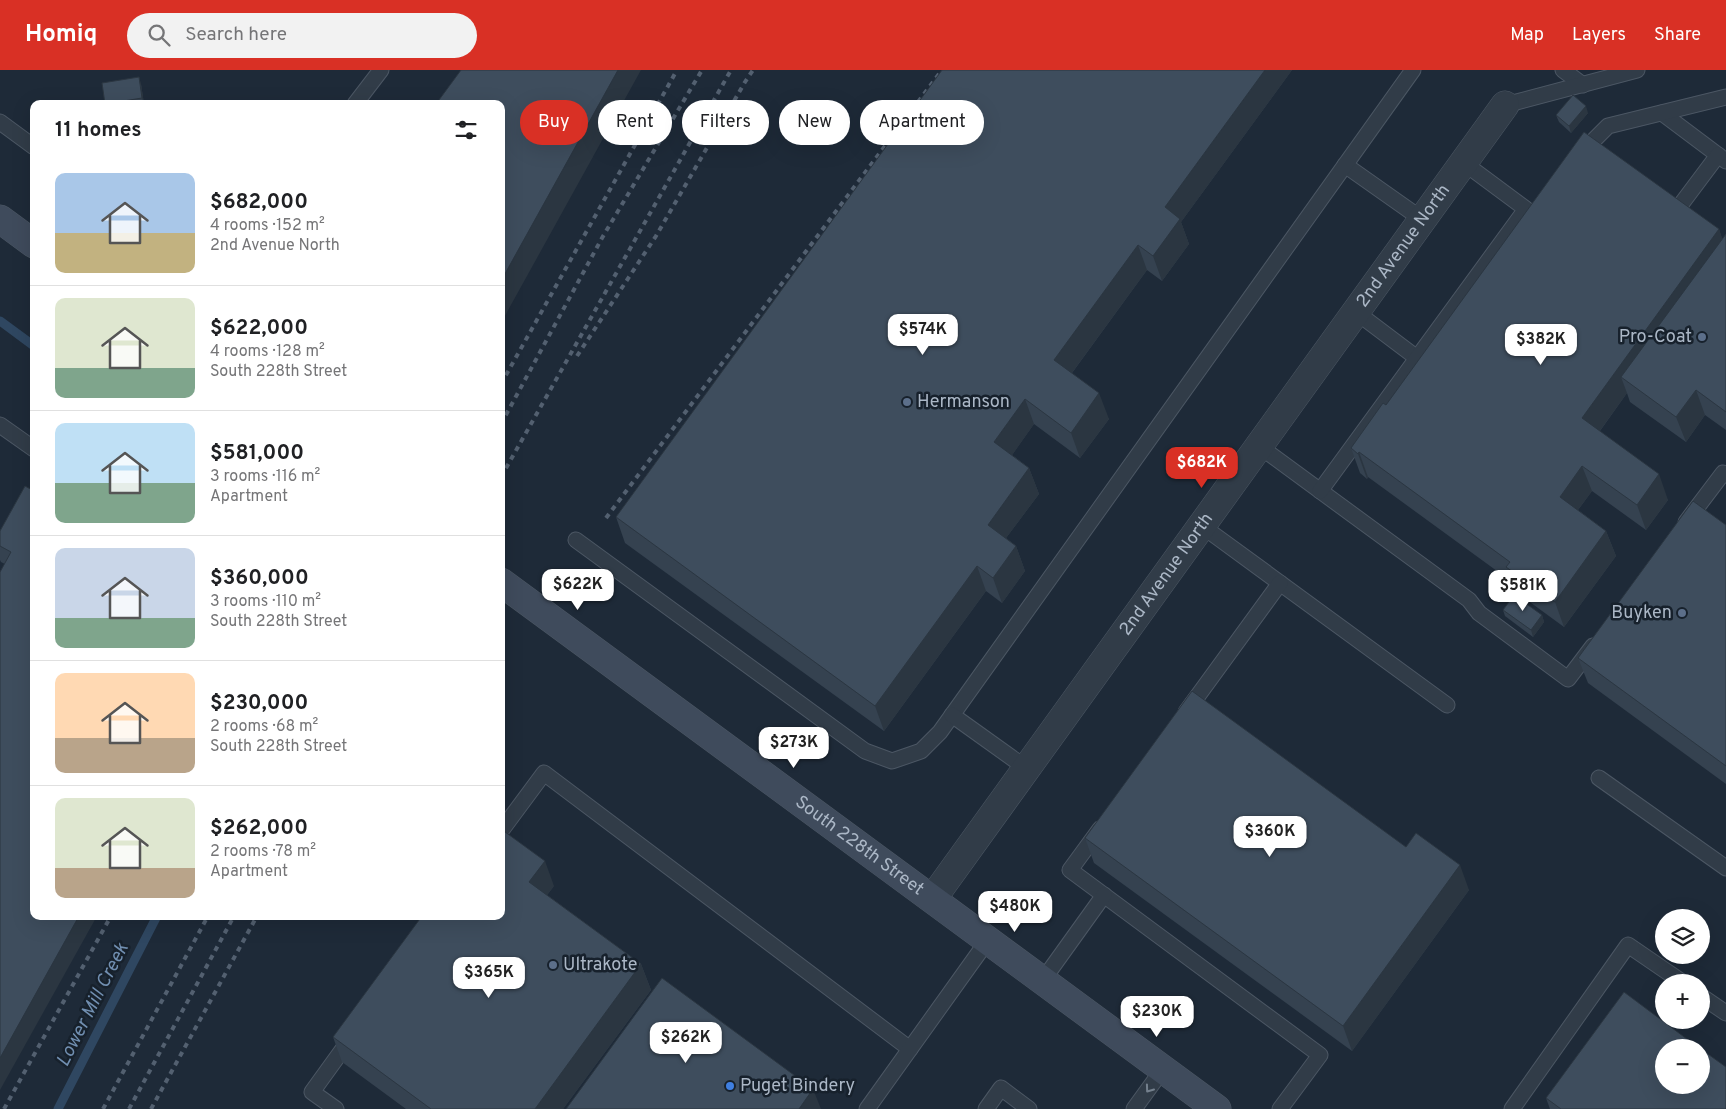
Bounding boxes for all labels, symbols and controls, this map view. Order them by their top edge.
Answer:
search box [127,13,477,58]
text: Homiq [25,20,97,50]
icon: search [145,21,173,49]
text: Search here [185,23,287,47]
text: Map [1510,24,1544,47]
text: Layers [1572,24,1626,47]
text: Share [1654,24,1701,47]
chip: Buy [520,100,588,145]
chip: Rent [598,100,672,145]
chip: Filters [682,100,769,145]
chip: New [779,100,850,145]
chip: Apartment [860,100,984,145]
icon: filters [452,116,480,144]
text: 11 homes [55,117,142,144]
street label: 2nd Avenue North [1351,180,1455,312]
text: $682,000 [210,189,308,216]
icon: home [95,193,155,253]
text: 4 rooms · 152 m² [210,216,325,236]
text: 2nd Avenue North [210,236,340,256]
pin: $574K [888,314,958,356]
text: $622,000 [210,315,308,342]
icon: home [95,318,155,378]
text: $574K [899,320,947,340]
pin: $382K [1506,324,1576,366]
place label: Pro-Coat [1619,326,1692,349]
text: $382K [1516,330,1566,350]
marker: Pro-Coat [1696,331,1708,343]
text: 4 rooms · 128 m² [210,342,325,362]
text: South 228th Street [210,362,347,382]
place label: Hermanson [917,391,1010,414]
marker: Hermanson [901,396,913,408]
text: $581,000 [210,440,304,467]
icon: home [95,443,155,503]
pin: $682K [1167,446,1237,489]
text: $682K [1177,453,1227,473]
text: 3 rooms · 116 m² [210,467,320,487]
text: Apartment [210,487,288,507]
street label: 2nd Avenue North [1114,508,1218,640]
text: $360,000 [210,565,309,592]
icon: home [95,568,155,628]
pin: $622K [543,568,613,611]
pin: $581K [1488,570,1558,612]
text: $622K [553,575,603,595]
text: $581K [1499,576,1547,596]
text: 3 rooms · 110 m² [210,592,321,612]
place label: Buyken [1611,602,1672,625]
marker: Buyken [1676,607,1688,619]
text: South 228th Street [210,612,347,632]
text: $230,000 [210,690,308,717]
icon: home [95,693,155,753]
text: 2 rooms · 68 m² [210,717,318,737]
pin: $273K [759,726,829,769]
text: $273K [770,733,818,753]
text: South 228th Street [210,737,347,757]
street label: South 228th Street [790,791,928,901]
text: $262,000 [210,815,308,842]
pin: $360K [1235,816,1305,858]
icon: home [95,818,155,878]
text: $360K [1245,822,1295,842]
text: 2 rooms · 78 m² [210,842,316,862]
text: Apartment [210,862,288,882]
pin: $480K [980,890,1050,933]
text: $480K [989,897,1041,917]
map controls [1655,909,1710,1094]
button: layers [1655,909,1710,964]
water label: Lower Mill Creek [52,939,135,1071]
place label: Ultrakote [563,954,638,977]
pin: $365K [454,956,524,999]
marker: Ultrakote [547,959,559,971]
text: $365K [464,963,514,983]
button: + [1655,974,1710,1029]
pin: $230K [1122,996,1192,1038]
text: $230K [1132,1002,1182,1022]
pin: $262K [651,1022,721,1064]
text: $262K [661,1028,711,1048]
button: − [1655,1039,1710,1094]
place label: Puget Bindery [740,1075,855,1098]
marker: Puget Bindery [724,1080,736,1092]
one-way arrow [1146,1083,1154,1092]

